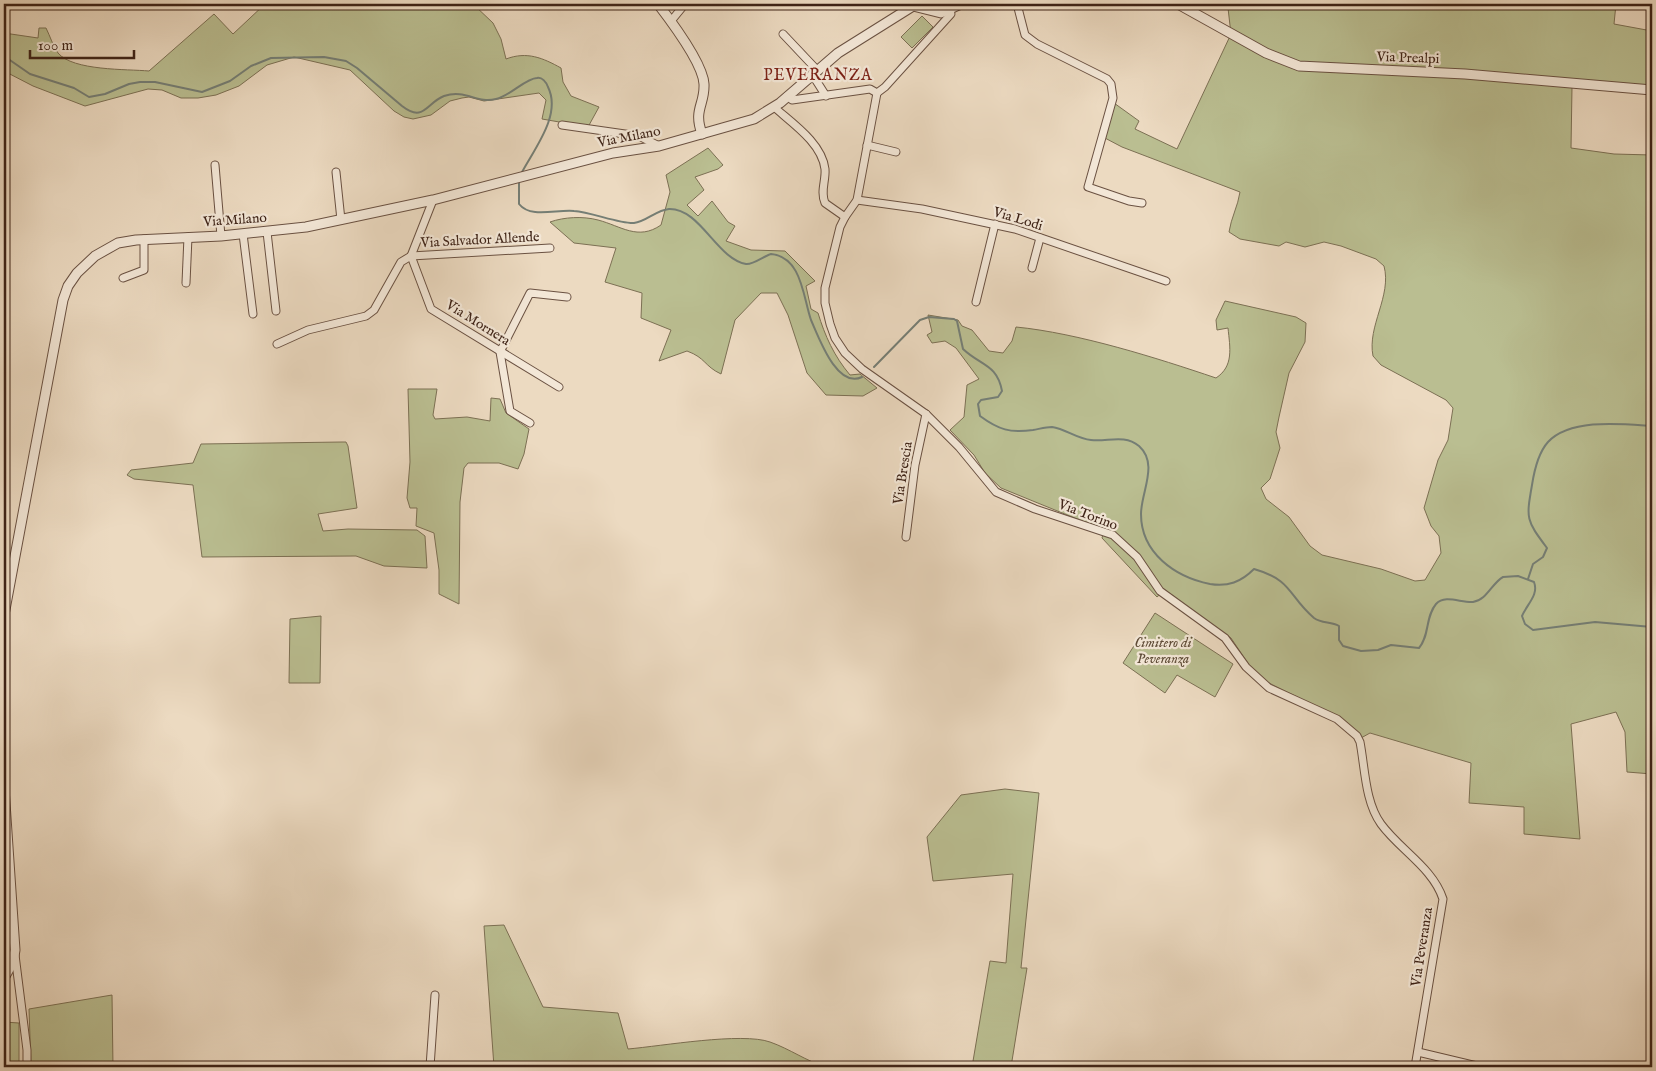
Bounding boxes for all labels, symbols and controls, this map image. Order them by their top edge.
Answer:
scale bar [30,28,134,60]
text: 100 m [38,36,74,55]
street label: Via Prealpi [1375,48,1440,68]
district label: PEVERANZA [763,66,873,86]
street label: Via Milano [595,122,662,152]
street label: Via Lodi [990,203,1045,235]
street label: Via Milano [202,209,268,231]
street label: Via Salvador Allende [419,228,541,252]
street label: Via Mornera [442,296,514,350]
street label: Via Brescia [889,439,917,507]
street label: Via Torino [1055,495,1121,535]
park label: Cimitero di Peveranza [1134,634,1193,668]
street label: Via Peveranza [1407,905,1437,989]

